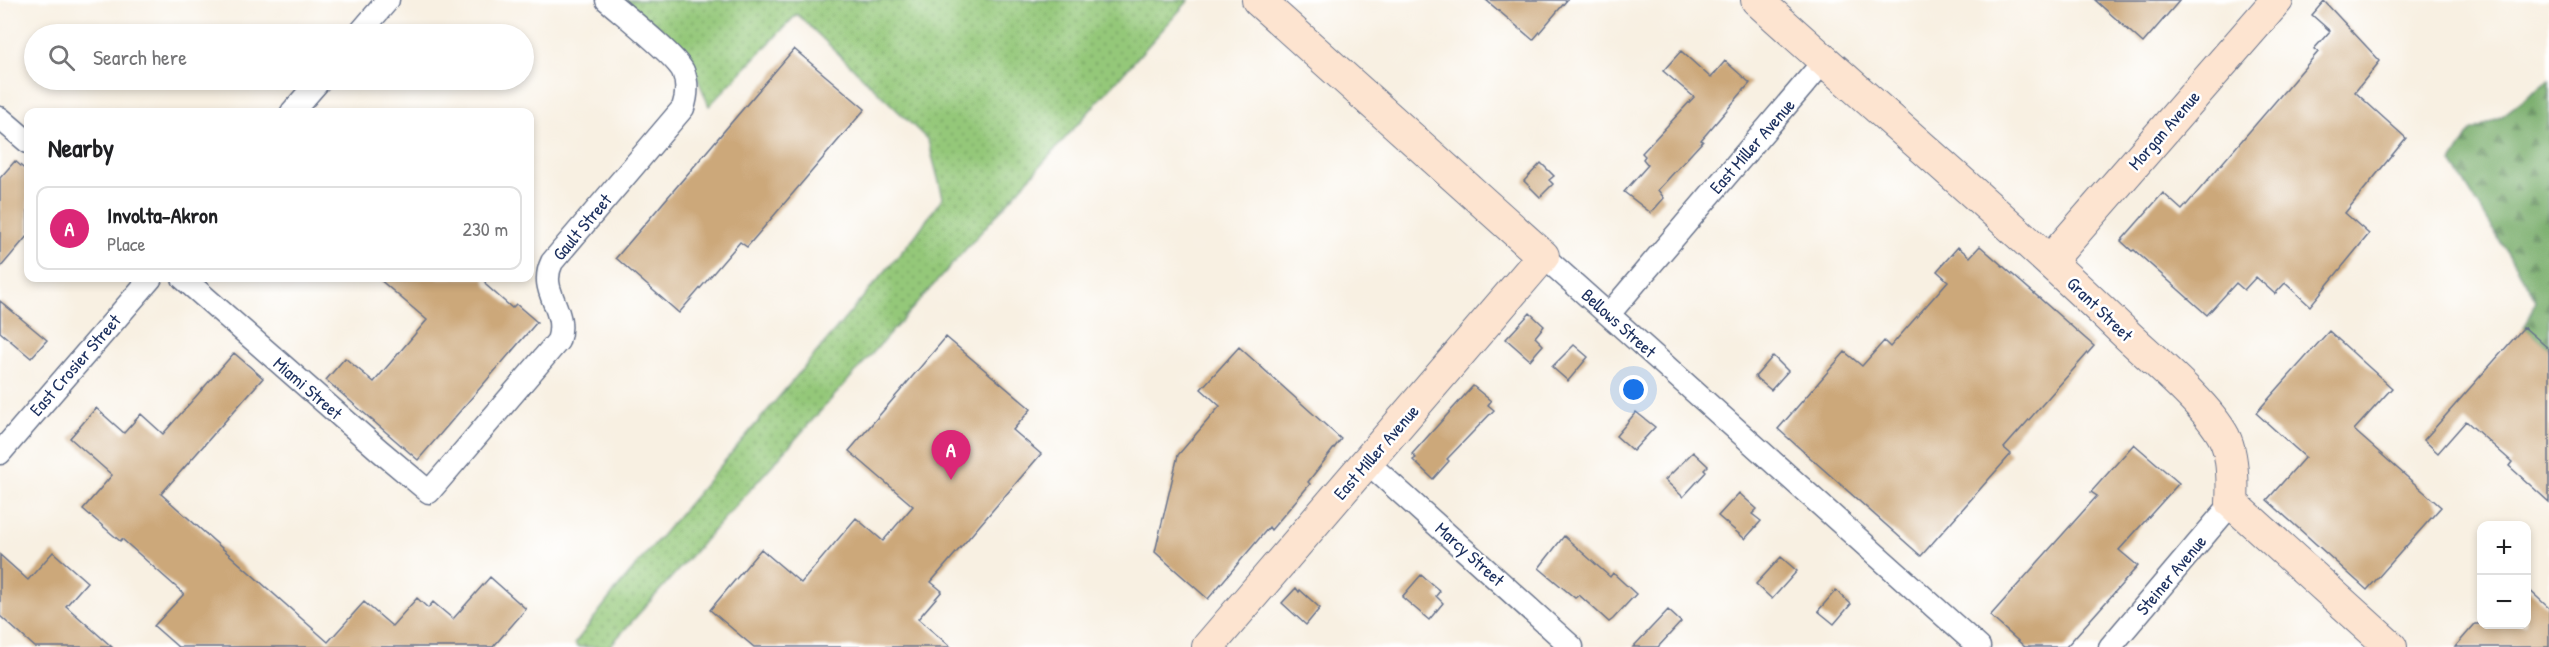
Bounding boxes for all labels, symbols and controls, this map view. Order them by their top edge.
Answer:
search box [24,24,534,90]
icon: search [45,41,78,74]
text: Search here [93,42,187,72]
street label: Morgan Avenue [2122,85,2206,175]
street label: East Miller Avenue [1704,93,1800,199]
text: Nearby [48,130,114,165]
street label: Gault Street [547,188,618,266]
text: Involta-Akron [107,200,218,230]
text: A [65,215,74,242]
text: 230 m [463,215,508,242]
text: Place [107,230,146,257]
street label: Grant Street [2061,271,2139,347]
street label: Bellows Street [1576,283,1662,364]
street label: East Crosier Street [24,308,127,421]
street label: Miami Street [268,351,349,426]
your location [1619,375,1648,404]
street label: East Miller Avenue [1328,399,1424,505]
pin: A [932,430,970,480]
street label: Marcy Street [1430,516,1511,592]
map controls [2477,521,2531,629]
button: + [2477,521,2531,575]
street label: Steiner Avenue [2130,530,2212,620]
button: − [2477,575,2531,629]

